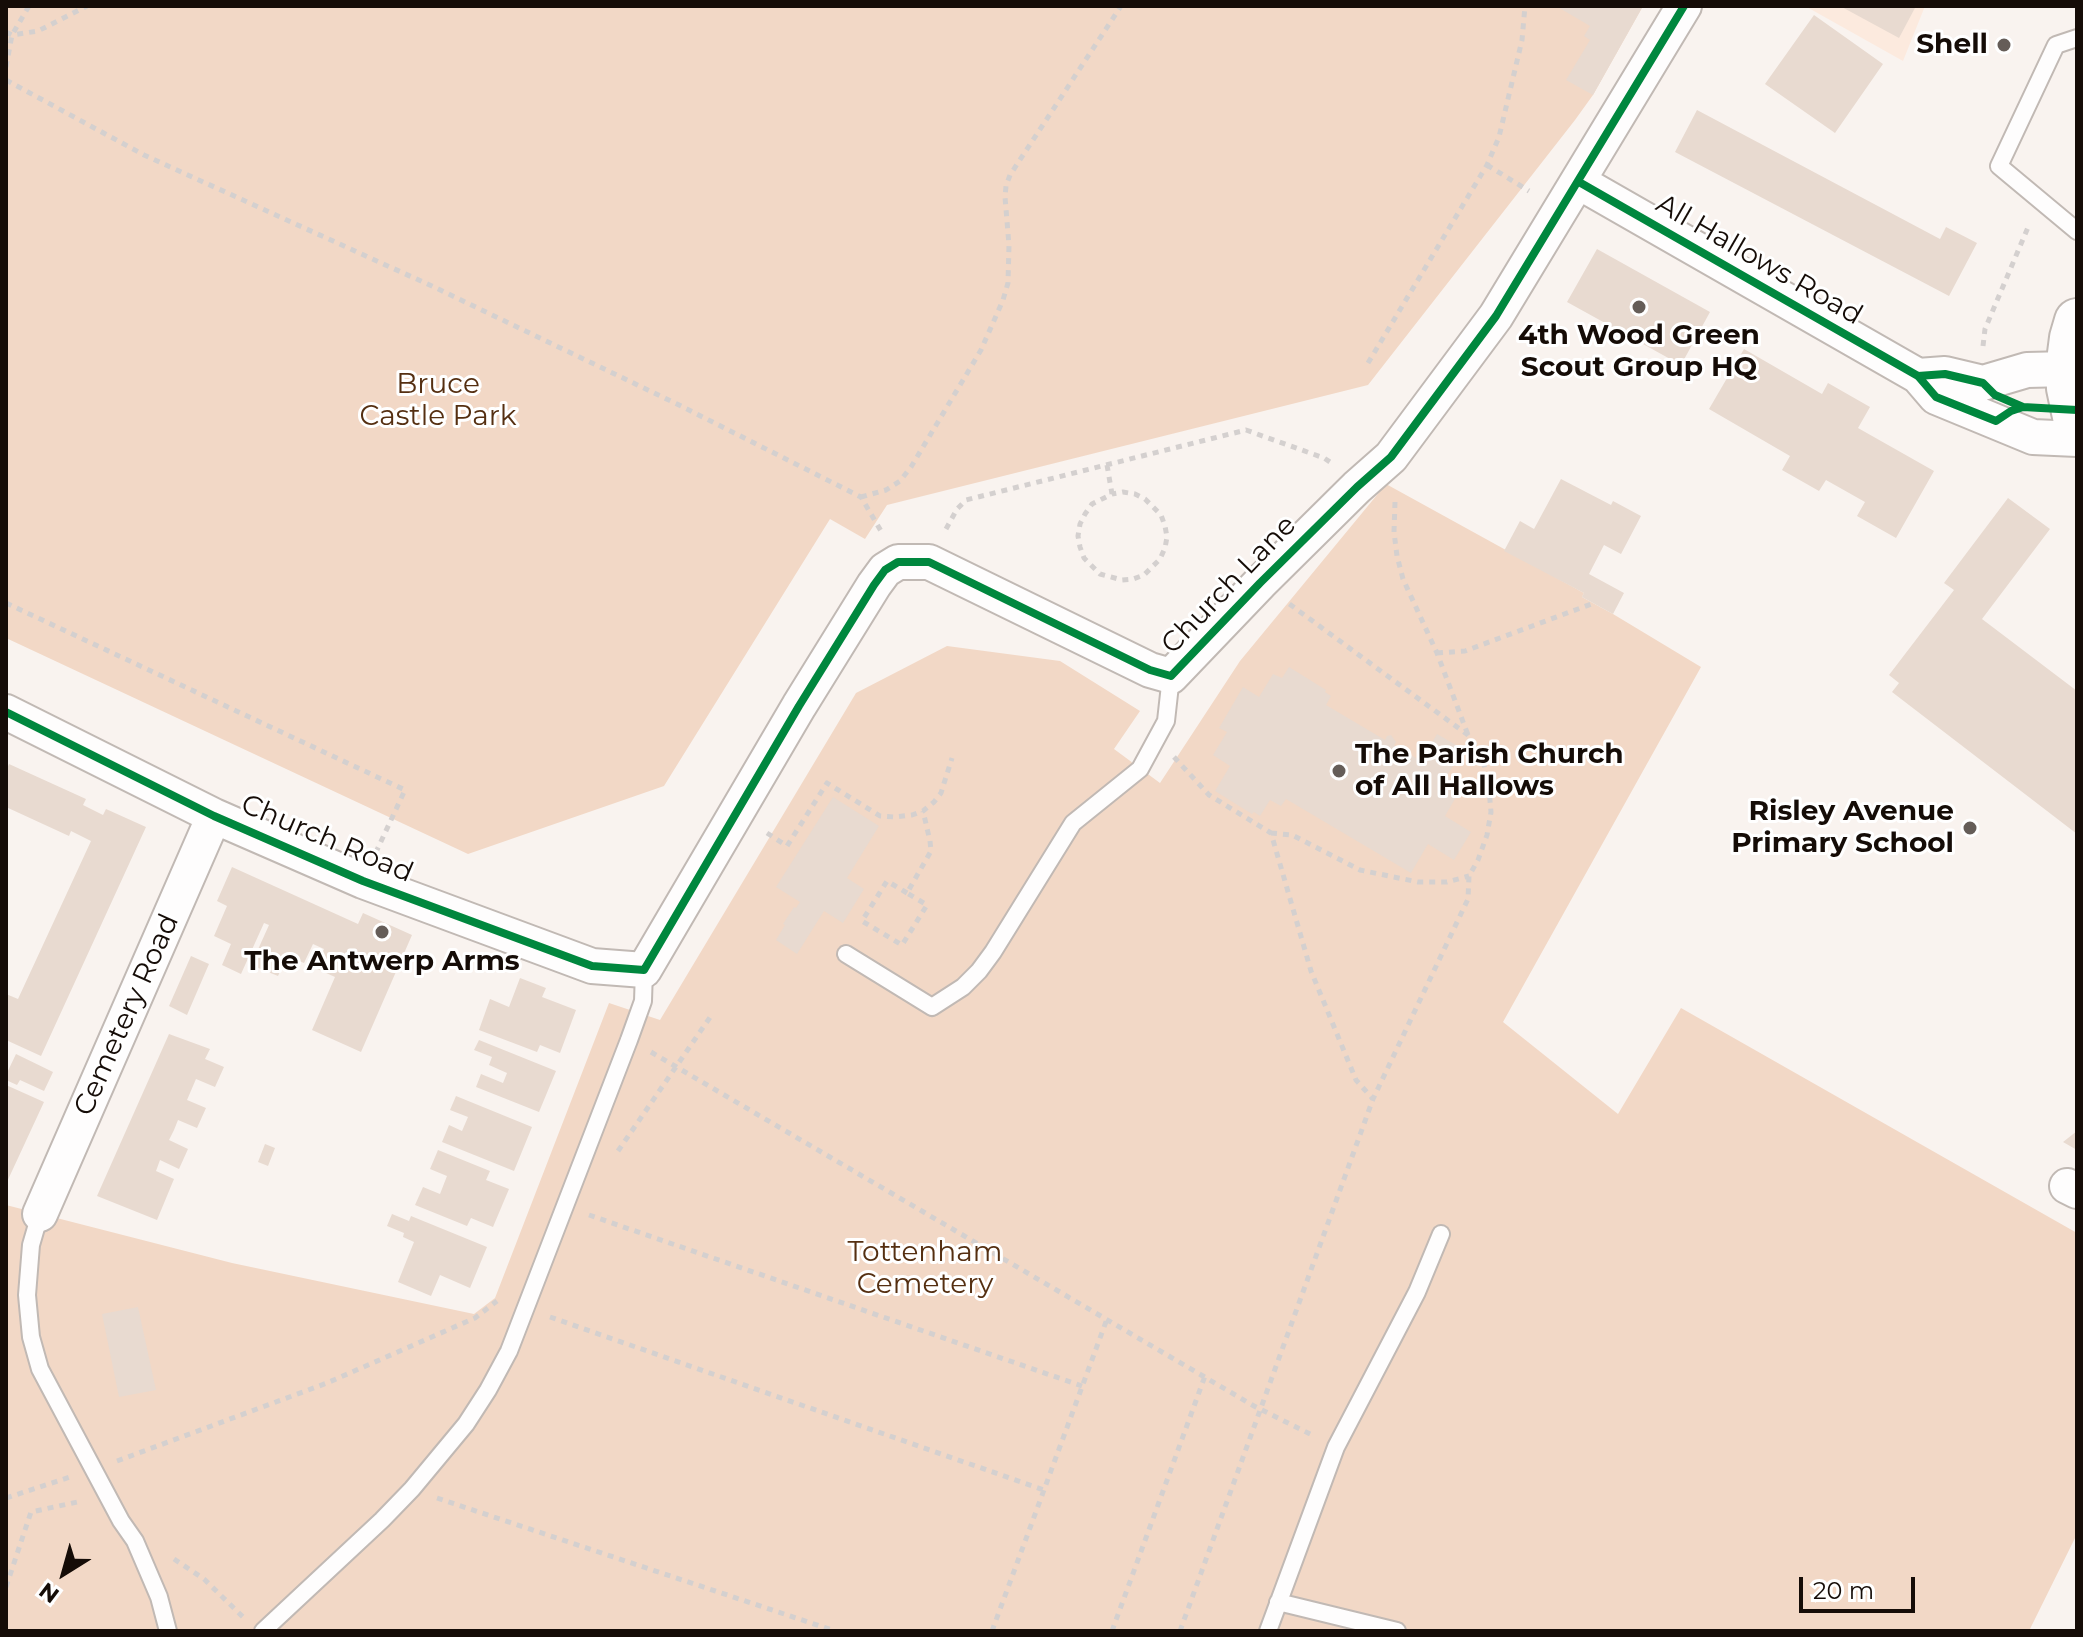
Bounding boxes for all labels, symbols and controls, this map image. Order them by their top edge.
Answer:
place label: Shell [1916,28,1988,62]
marker: Shell [1995,36,2013,54]
street label: All Hallows Road [1650,187,1868,333]
marker: 4th Wood Green Scout Group HQ [1630,298,1648,316]
place label: 4th Wood Green Scout Group HQ [1518,319,1760,385]
park label: Bruce Castle Park [360,368,516,434]
street label: Church Lane [1155,509,1303,661]
place label: The Parish Church of All Hallows [1355,738,1624,804]
marker: The Parish Church of All Hallows [1330,762,1348,780]
street label: Church Road [236,788,418,890]
place label: Risley Avenue Primary School [1731,795,1954,861]
marker: Risley Avenue Primary School [1961,819,1979,837]
street label: Cemetery Road [67,909,187,1121]
marker: The Antwerp Arms [373,923,391,941]
place label: The Antwerp Arms [244,945,520,979]
park label: Tottenham Cemetery [848,1236,1002,1302]
north arrow [24,1533,104,1613]
scale bar [1803,1561,1919,1611]
text: N [34,1576,64,1609]
text: 20 m [1813,1576,1874,1605]

